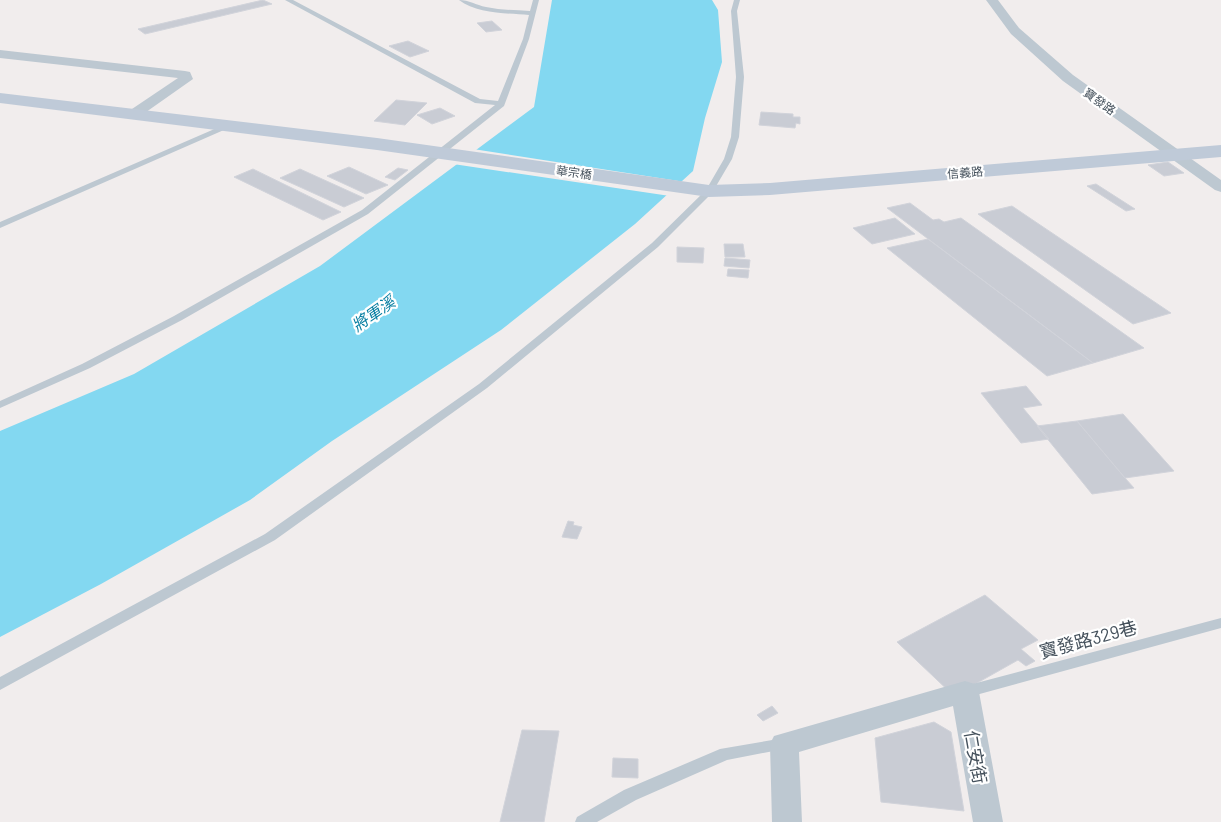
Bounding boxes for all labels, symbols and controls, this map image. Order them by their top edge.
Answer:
street label: 寶發路 [1081,85,1119,117]
street label: 華宗橋 [555,163,593,181]
street label: 信義路 [946,163,984,181]
water label: 將軍溪 [348,290,400,335]
street label: 寶發路329巷 [1037,615,1139,663]
street label: 仁安街 [960,729,992,785]

